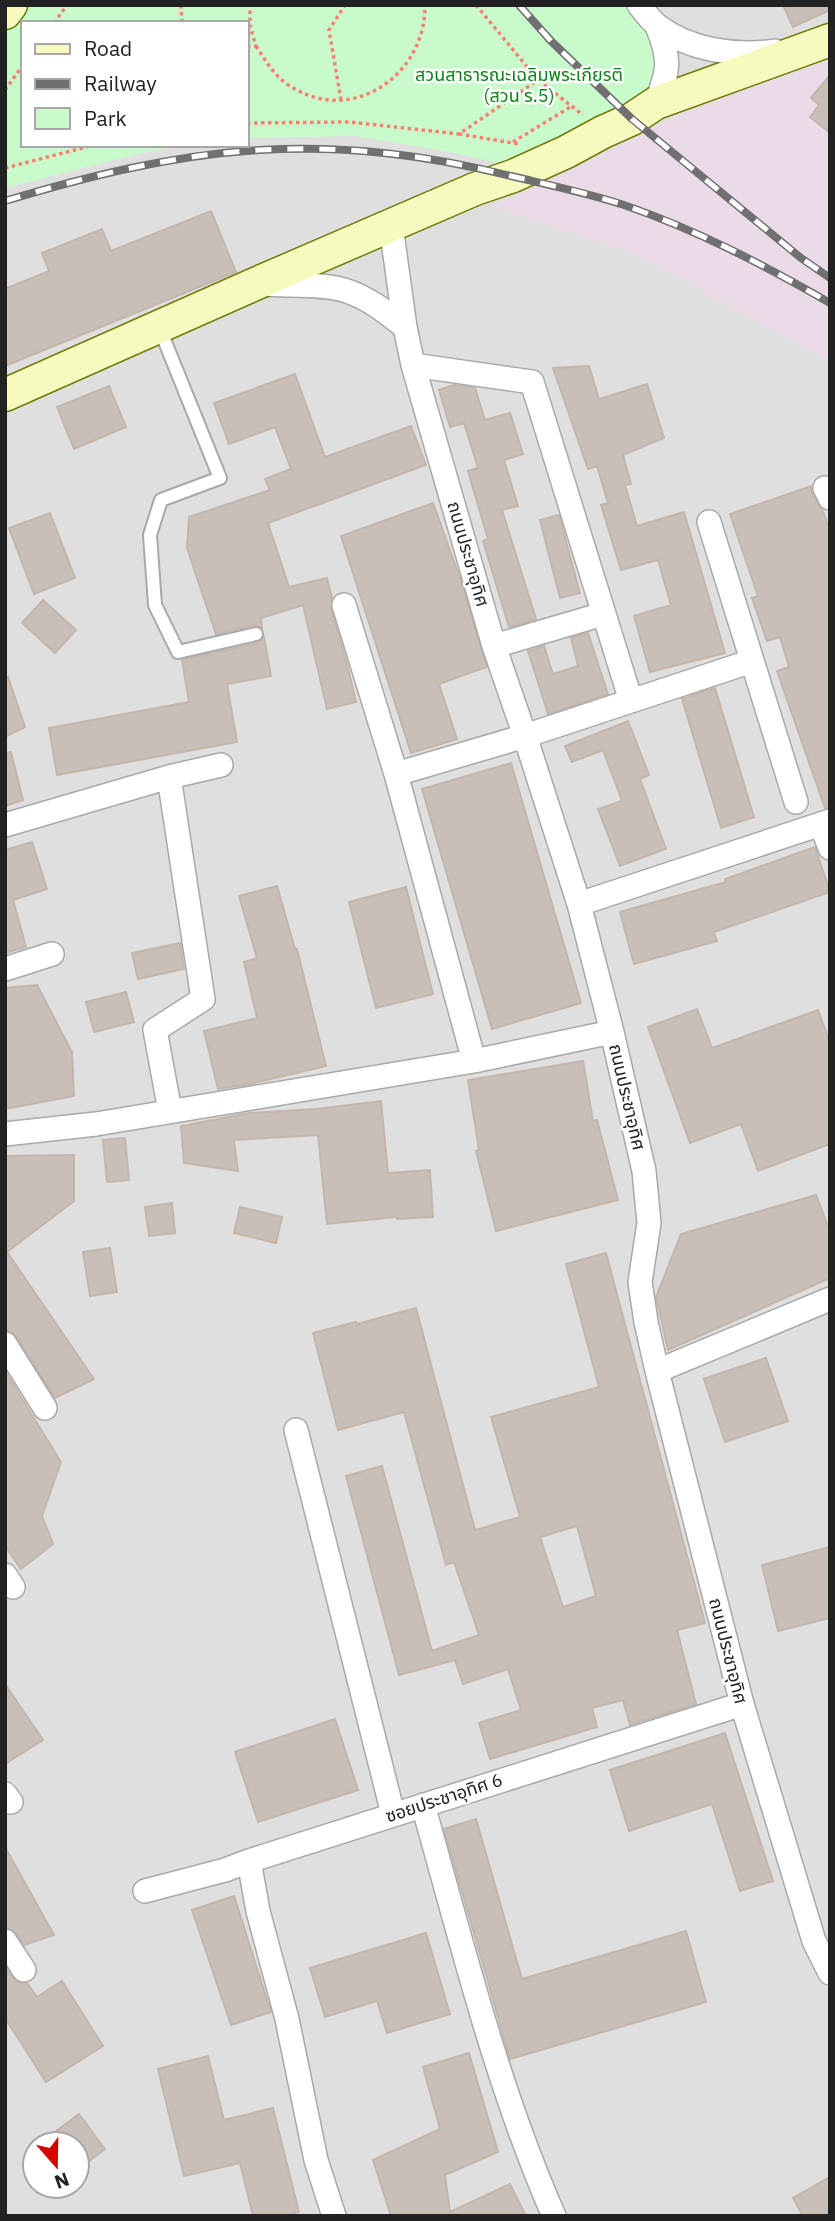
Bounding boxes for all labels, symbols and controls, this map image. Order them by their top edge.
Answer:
legend [21,21,248,147]
text: Road [84,34,132,62]
park label: สวนสาธารณะเฉลิมพระเกียรติ (สวน ร.5) [415,63,623,107]
text: Railway [84,69,157,97]
text: Park [84,104,127,132]
street label: ถนนประชาอุทิศ [442,499,494,609]
street label: ถนนประชาอุทิศ [604,1041,651,1152]
street label: ถนนประชาอุทิศ [704,1595,753,1706]
street label: ซอยประชาอุทิศ 6 [382,1768,505,1827]
north arrow [21,2130,91,2200]
text: N [51,2167,72,2195]

